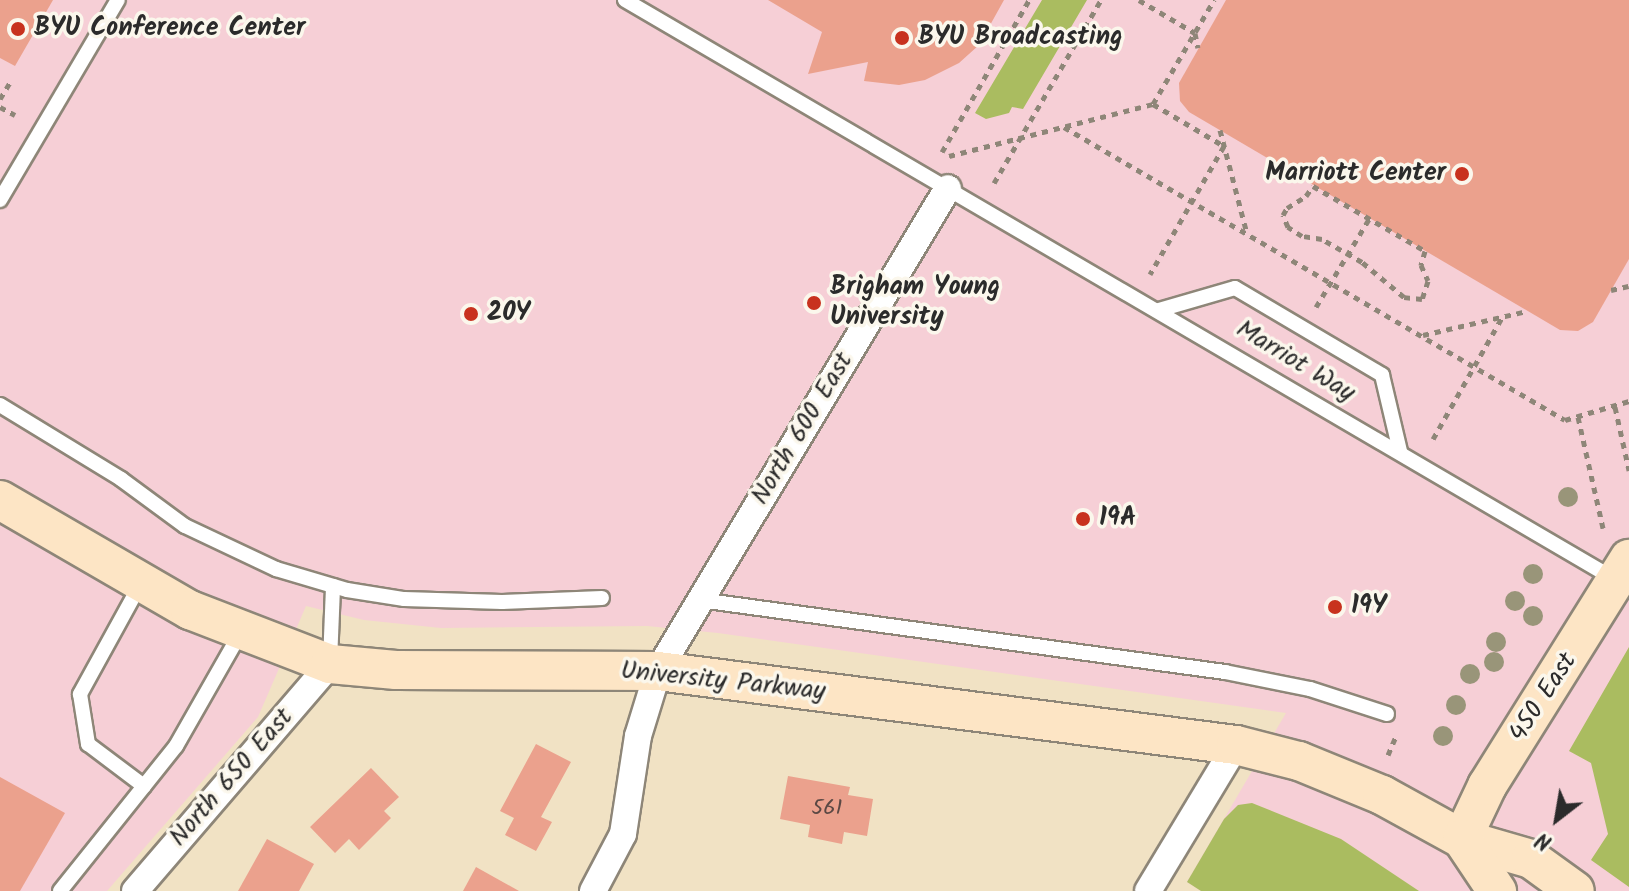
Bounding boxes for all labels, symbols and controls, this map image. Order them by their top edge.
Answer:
place label: BYU Conference Center [34,13,305,45]
marker: BYU Conference Center [9,20,27,38]
place label: BYU Broadcasting [918,22,1123,54]
marker: BYU Broadcasting [893,29,911,47]
place label: Marriott Center [1265,158,1446,190]
marker: Marriott Center [1453,165,1471,183]
place label: Brigham Young University [830,272,1000,334]
marker: Brigham Young University [805,294,823,312]
place label: 20Y [487,298,530,330]
marker: 20Y [462,305,480,323]
street label: Marriot Way [1230,314,1360,410]
street label: North 600 East [745,347,861,511]
place label: 19A [1099,503,1136,535]
marker: 19A [1074,510,1092,528]
place label: 19Y [1351,591,1387,623]
marker: 19Y [1326,598,1344,616]
street label: 450 East [1504,647,1584,749]
street label: University Parkway [619,656,827,708]
street label: North 650 East [164,703,300,853]
north arrow [1517,779,1597,859]
house number: 561 [812,796,842,822]
text: N [1529,821,1559,859]

